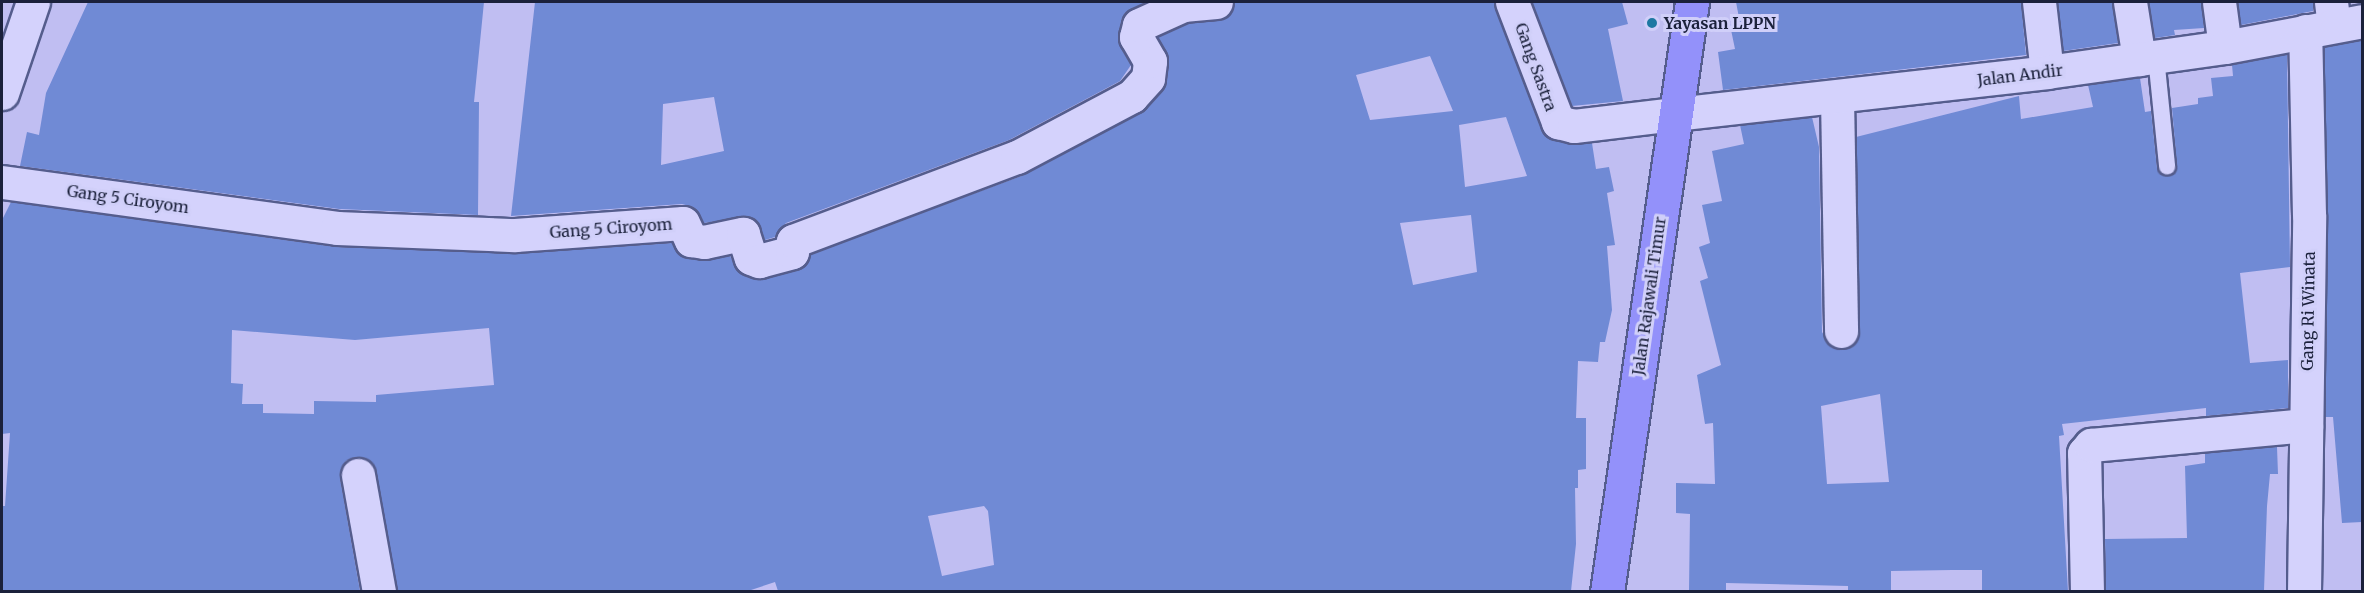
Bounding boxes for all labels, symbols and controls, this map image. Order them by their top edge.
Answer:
place label: Yayasan LPPN [1664,13,1776,33]
marker: Yayasan LPPN [1645,16,1659,30]
street label: Gang Sastra [1511,20,1561,114]
street label: Jalan Andir [1976,60,2064,90]
street label: Gang 5 Ciroyom [66,181,190,217]
street label: Gang 5 Ciroyom [549,214,673,242]
street label: Jalan Rajawali Timur [1628,215,1670,377]
street label: Gang Ri Winata [2297,251,2319,371]

